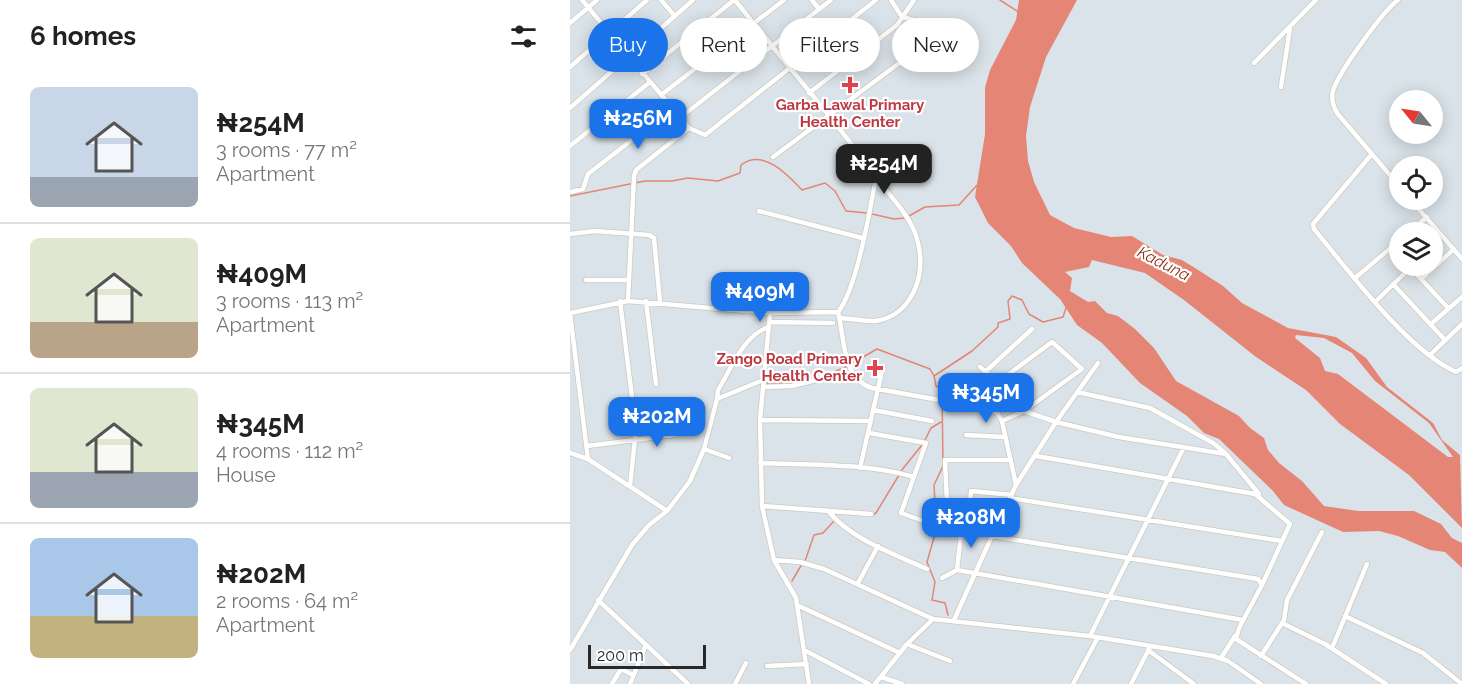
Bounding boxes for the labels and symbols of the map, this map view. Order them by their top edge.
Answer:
marker: Garba Lawal Primary Health Center [841,76,859,94]
north arrow [1389,90,1443,144]
place label: Garba Lawal Primary Health Center [776,96,925,131]
pin: ₦256M [596,99,680,150]
pin: ₦254M [842,144,926,195]
water label: Kaduna [1134,242,1193,285]
pin: ₦409M [718,272,802,323]
place label: Zango Road Primary Health Center [716,350,863,385]
marker: Zango Road Primary Health Center [866,359,884,377]
pin: ₦345M [944,373,1028,424]
pin: ₦202M [615,397,699,448]
pin: ₦208M [929,498,1013,549]
scale bar [588,642,706,670]

